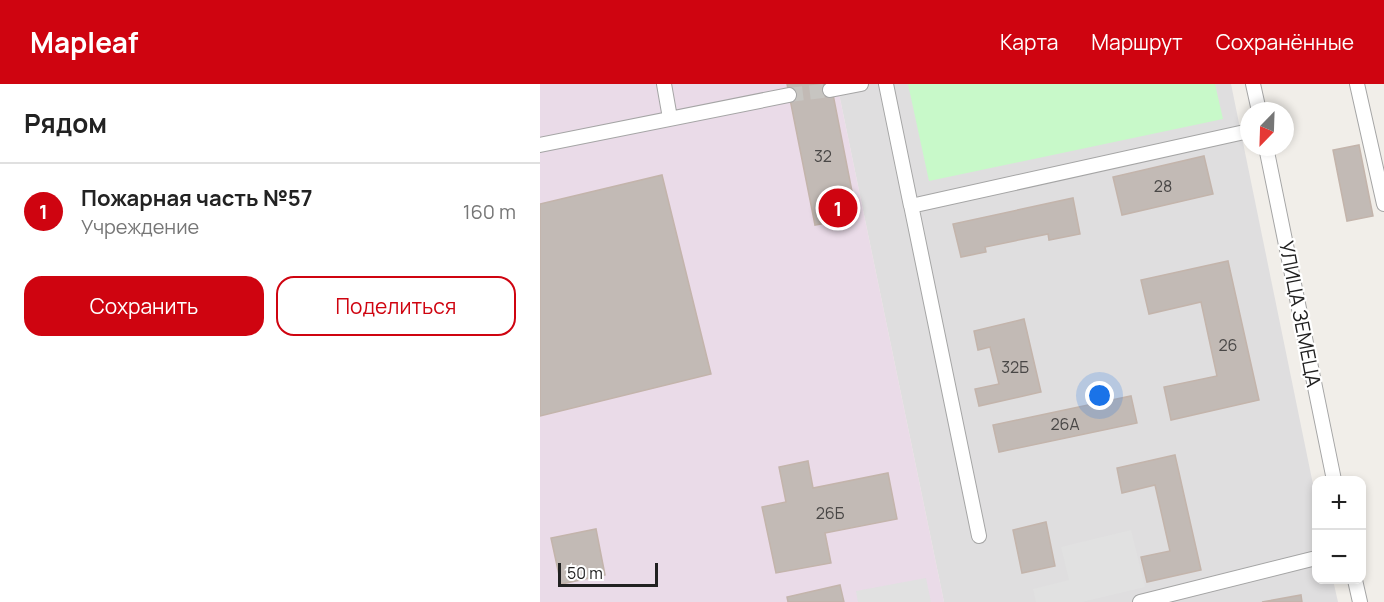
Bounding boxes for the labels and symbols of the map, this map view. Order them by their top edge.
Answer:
north arrow [1240,102,1294,156]
house number: 32 [814,145,832,167]
house number: 28 [1154,175,1172,197]
pin: 1 [818,186,858,230]
street label: УЛИЦА ЗЕМЕЦА [1273,239,1328,390]
house number: 26 [1218,334,1238,356]
house number: 32Б [1001,356,1029,378]
your location [1085,381,1114,410]
house number: 26А [1050,413,1080,435]
house number: 26Б [816,502,845,524]
scale bar [558,560,658,588]

